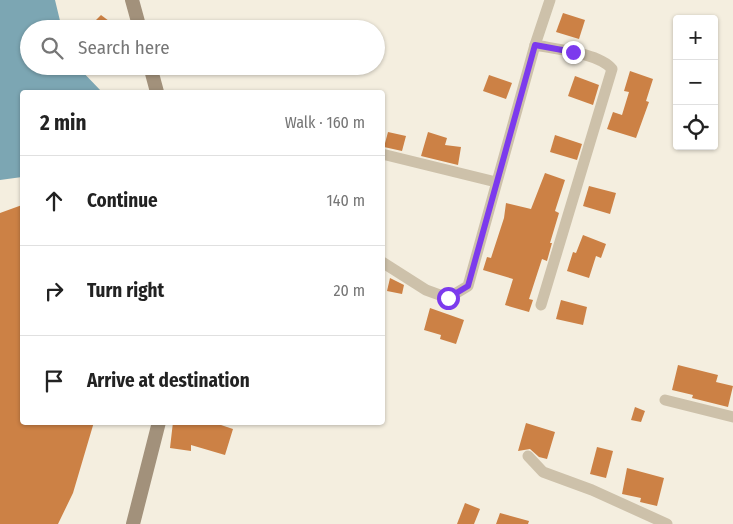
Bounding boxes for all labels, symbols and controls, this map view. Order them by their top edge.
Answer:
map controls [673,15,718,150]
button: + [673,15,718,60]
search box [20,20,385,75]
icon: search [38,34,66,62]
text: Search here [78,36,170,59]
route end [562,41,585,64]
button: − [673,60,718,105]
button: locate [673,105,718,150]
text: 2 min [40,110,87,136]
text: Walk · 160 m [285,113,365,132]
icon: ahead [40,187,68,215]
text: Continue [87,189,158,212]
text: 140 m [327,191,365,210]
icon: right [40,277,68,305]
text: Turn right [87,279,164,302]
text: 20 m [334,281,365,300]
route start [437,287,460,310]
icon: arrive [40,367,68,395]
text: Arrive at destination [87,369,250,392]

